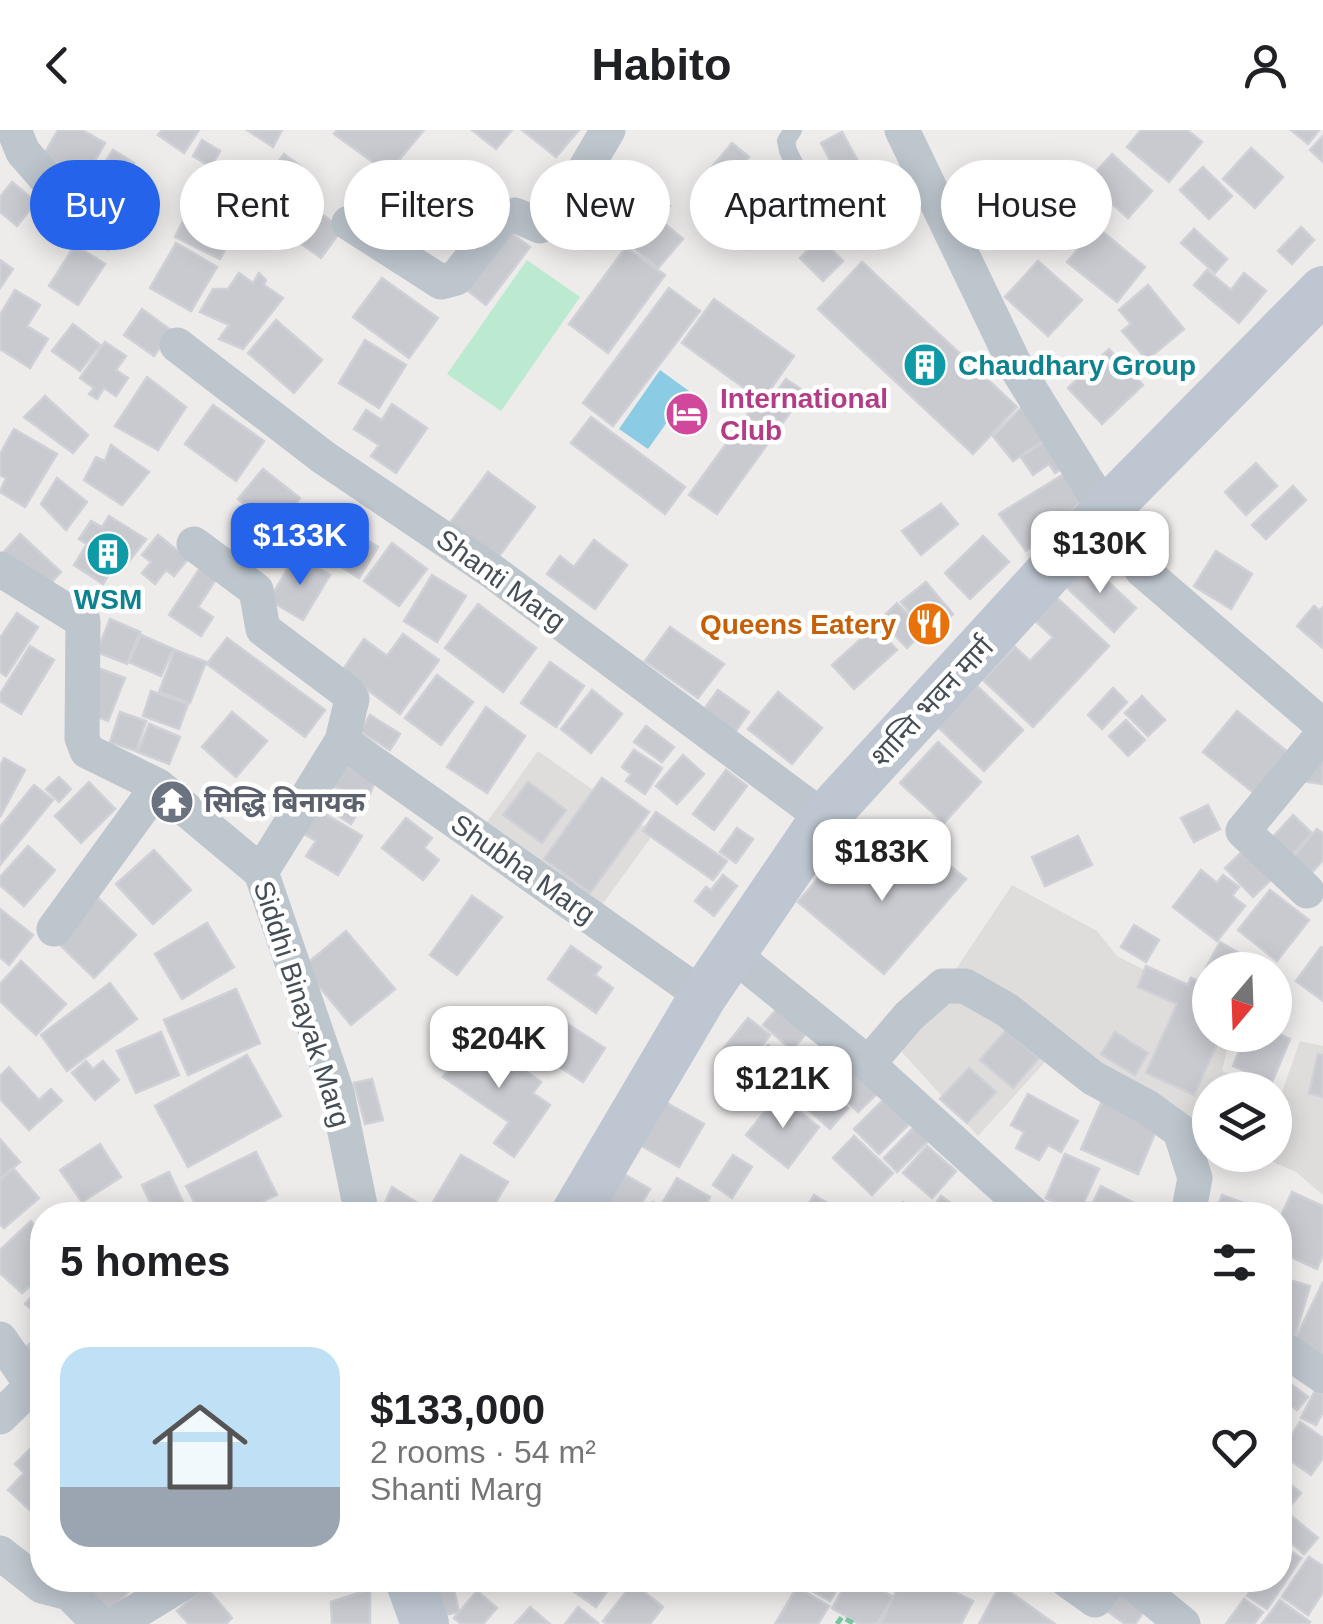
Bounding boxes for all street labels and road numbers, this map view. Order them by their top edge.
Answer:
street label: Shanti Marg [431,523,571,637]
street label: शान्ति भवन मार्ग [864,630,1000,773]
street label: Shubha Marg [445,808,601,930]
street label: Siddhi Binayak Marg [248,877,356,1131]

